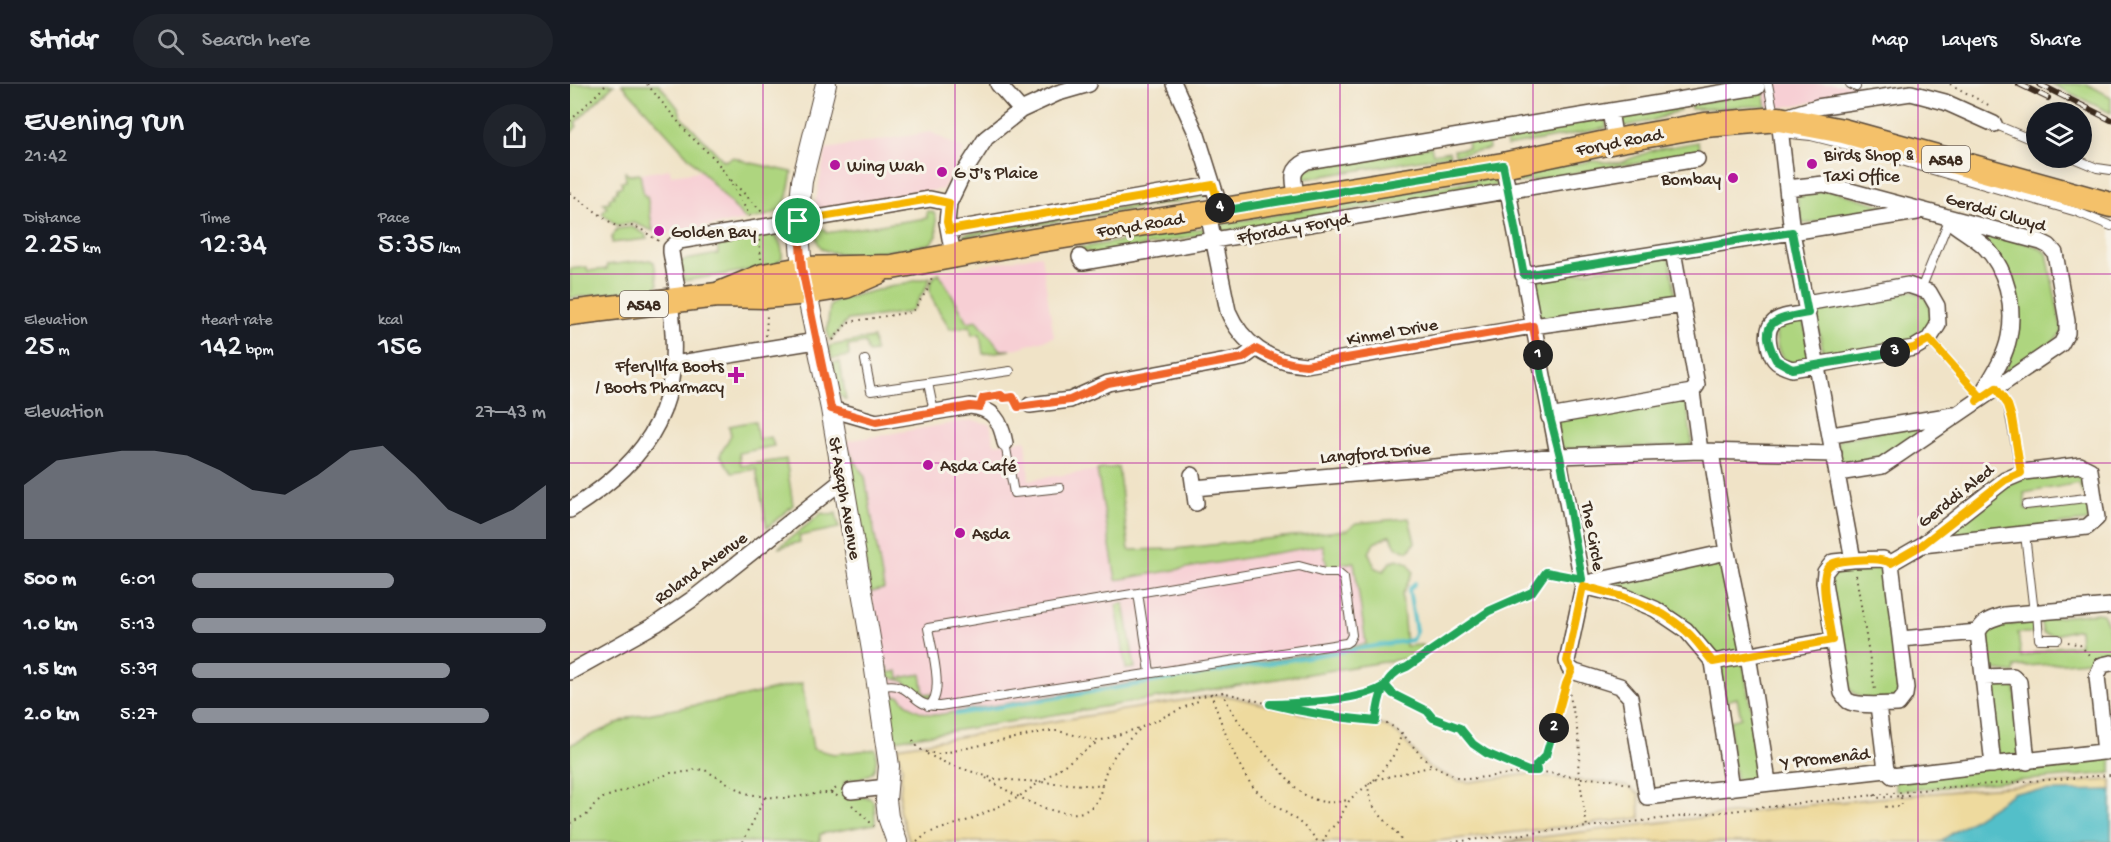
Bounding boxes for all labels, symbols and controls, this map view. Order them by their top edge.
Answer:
search box [133,14,553,68]
text: Stridr [30,25,97,58]
icon: search [154,25,187,58]
text: Search here [202,28,310,54]
text: Map [1872,29,1908,54]
text: Layers [1941,29,1997,54]
text: Share [2030,29,2081,54]
map controls [2026,102,2092,168]
button: layers [2026,102,2092,168]
text: Evening run [24,104,184,142]
button: share [483,104,546,167]
street label: Foryd Road [1573,124,1666,162]
text: 21:42 [24,146,67,169]
place label: Birds Shop & Taxi Office [1823,146,1914,188]
road number: A548 [1922,146,1970,172]
place label: Wing Wah [847,157,925,178]
marker: Birds Shop & Taxi Office [1805,157,1819,171]
marker: Wing Wah [828,158,842,172]
place label: G J's Plaice [954,164,1039,185]
marker: G J's Plaice [935,165,949,179]
place label: Bombay [1660,170,1721,191]
marker: Bombay [1726,171,1740,185]
street label: Gerddi Clwyd [1943,189,2049,238]
pin: 4 [1205,193,1235,223]
pin [772,195,823,246]
text: 4 [1216,198,1224,217]
icon: arrive [781,204,814,237]
street label: Foryd Road [1094,209,1187,244]
street label: Ffordd y Foryd [1235,209,1352,250]
text: Distance [24,210,81,229]
text: Time [201,210,230,229]
text: Pace [378,210,409,229]
place label: Golden Bay [671,223,757,244]
marker: Golden Bay [652,224,666,238]
text: 2.25 [24,229,79,264]
text: 12:34 [201,229,267,264]
text: 5:35 [378,229,435,264]
text: km [79,240,101,259]
text: /km [435,240,461,259]
road number: A548 [620,291,668,317]
text: Elevation [24,312,88,331]
text: Heart rate [201,312,273,331]
text: kcal [378,312,403,331]
street label: Kinmel Drive [1345,315,1440,352]
text: 25 [24,331,54,366]
text: 142 [201,331,242,366]
text: 156 [378,331,421,366]
pin: 3 [1880,337,1910,367]
pin: 1 [1523,340,1553,370]
text: m [54,342,70,361]
text: bpm [242,342,273,361]
text: 3 [1891,342,1899,361]
text: 1 [1535,345,1541,364]
place label: Fferyllfa Boots / Boots Pharmacy [596,357,725,399]
marker: Fferyllfa Boots / Boots Pharmacy [729,368,743,382]
text: Elevation [24,402,104,425]
text: 27–43 m [475,402,546,425]
street label: St Asaph Avenue [822,435,865,562]
street label: Langford Drive [1319,439,1432,470]
place label: Asda Café [940,457,1017,478]
marker: Asda Café [921,458,935,472]
street label: Gerddi Aled [1914,460,2000,533]
street label: The Circle [1575,499,1608,573]
place label: Asda [972,525,1011,546]
marker: Asda [953,526,967,540]
street label: Roland Avenue [651,528,753,610]
text: 500 m [24,569,76,592]
text: 6:01 [120,569,156,592]
text: 1.0 km [24,614,78,637]
text: 5:13 [120,614,155,637]
text: 1.5 km [24,659,77,682]
text: 5:39 [120,659,157,682]
text: 2.0 km [24,704,79,727]
text: 5:27 [120,704,157,727]
pin: 2 [1539,713,1569,743]
text: 2 [1550,718,1558,737]
street label: Y Promenâd [1778,744,1872,775]

